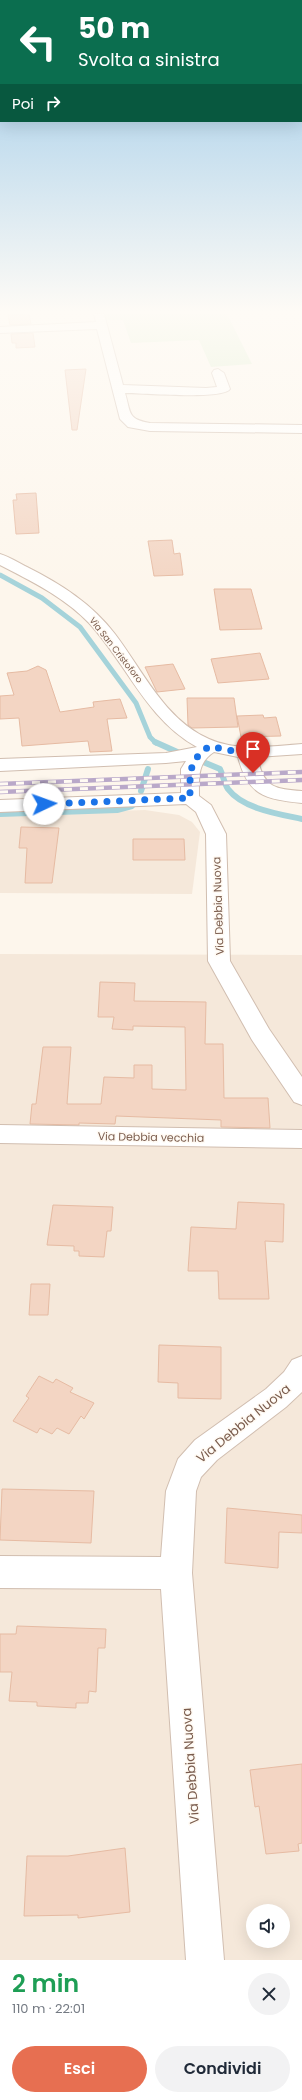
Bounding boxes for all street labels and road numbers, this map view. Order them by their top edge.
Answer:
street label: Via San Cristoforo [87,615,146,686]
street label: Via Debbia Nuova [208,857,228,955]
street label: Via Debbia vecchia [98,1128,204,1146]
street label: Via Debbia Nuova [192,1379,295,1467]
street label: Via Debbia Nuova [177,1707,204,1825]

